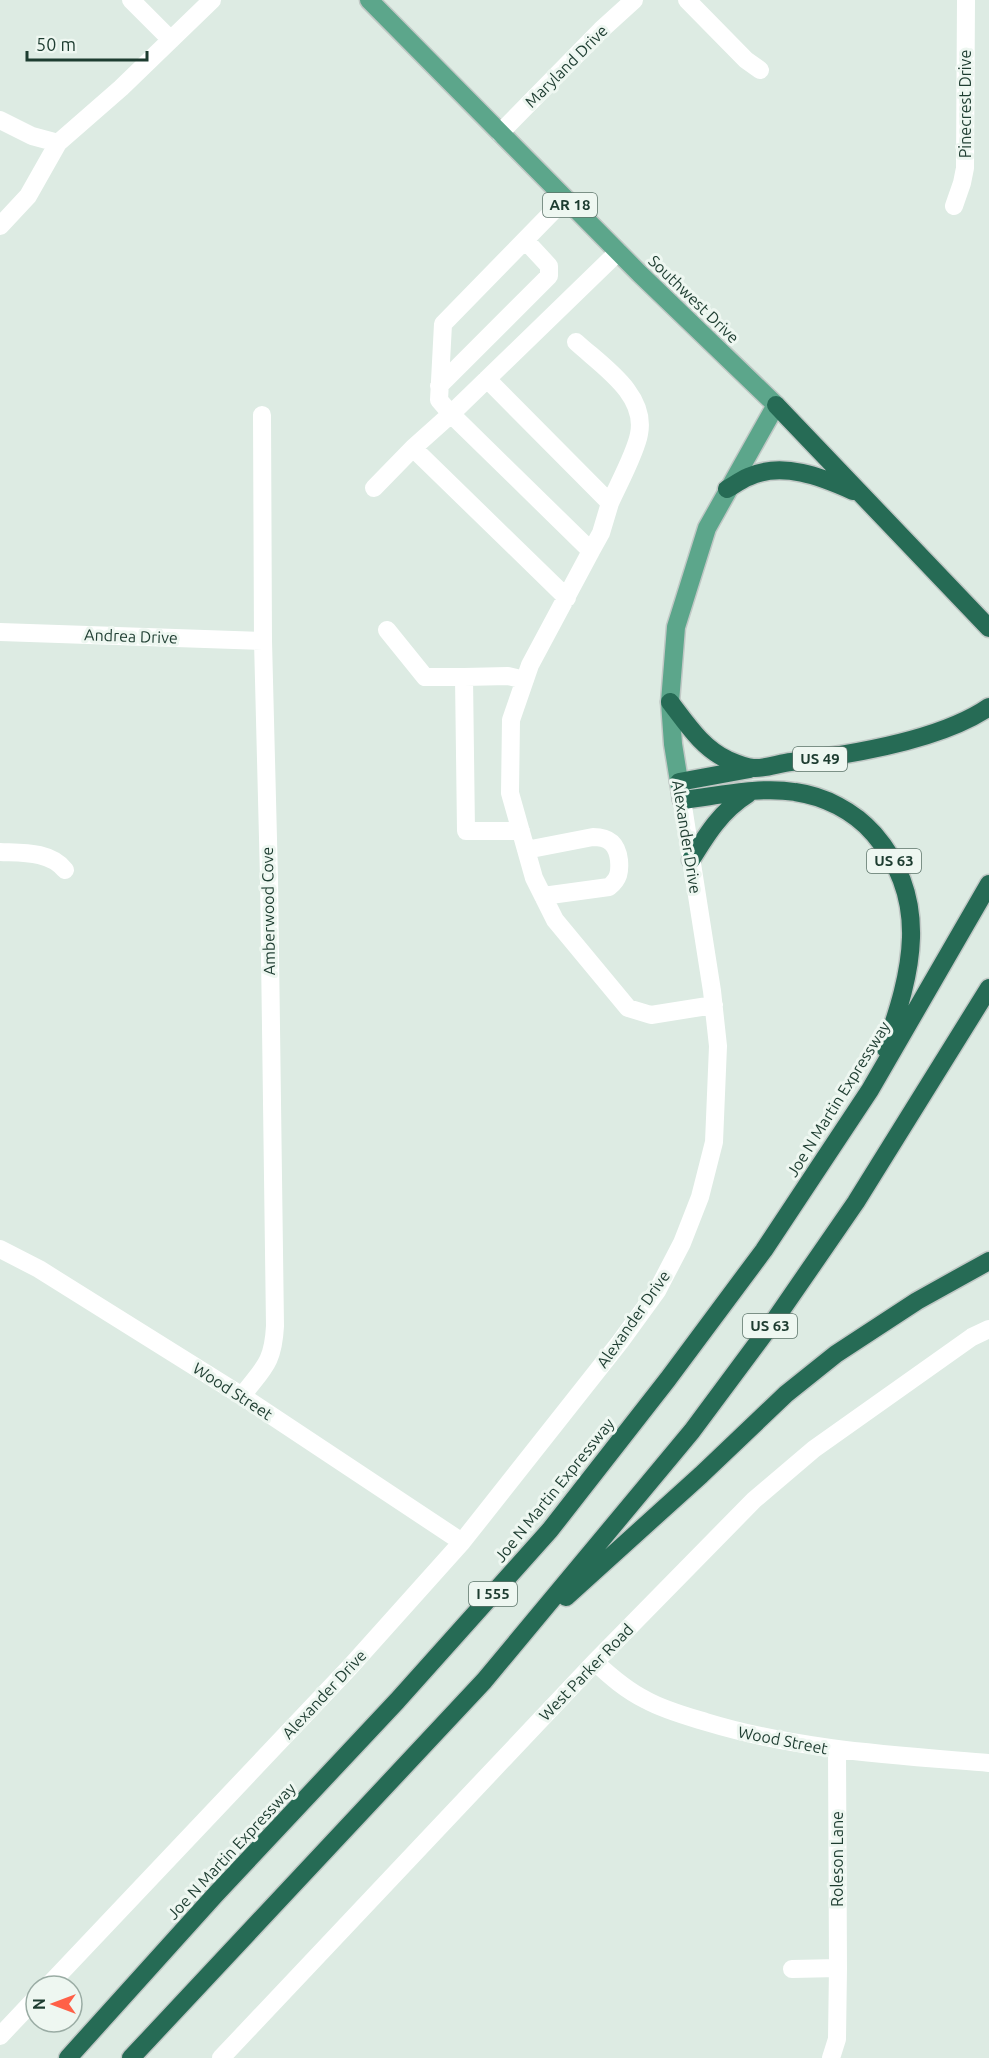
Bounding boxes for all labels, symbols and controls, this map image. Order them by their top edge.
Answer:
street label: Maryland Drive [521,21,611,111]
scale bar [27,24,147,62]
text: 50 m [36,34,76,54]
street label: Pinecrest Drive [956,50,974,158]
road number: AR 18 [543,193,597,217]
street label: Southwest Drive [645,251,743,347]
street label: Andrea Drive [84,625,178,647]
road number: US 49 [793,747,847,771]
street label: Alexander Drive [669,779,705,895]
street label: Amberwood Cove [258,847,278,975]
road number: US 63 [867,849,921,873]
street label: Joe N Martin Expressway [783,1018,893,1180]
street label: Alexander Drive [593,1267,673,1371]
road number: US 63 [743,1314,797,1338]
street label: Wood Street [190,1359,277,1424]
street label: Joe N Martin Expressway [490,1414,618,1565]
road number: I 555 [469,1582,517,1606]
street label: West Parker Road [535,1620,637,1724]
street label: Alexander Drive [278,1646,370,1742]
street label: Wood Street [737,1722,830,1758]
street label: Joe N Martin Expressway [163,1779,299,1923]
street label: Roleson Lane [828,1811,846,1907]
north arrow [24,1974,84,2034]
text: N [30,1998,48,2010]

